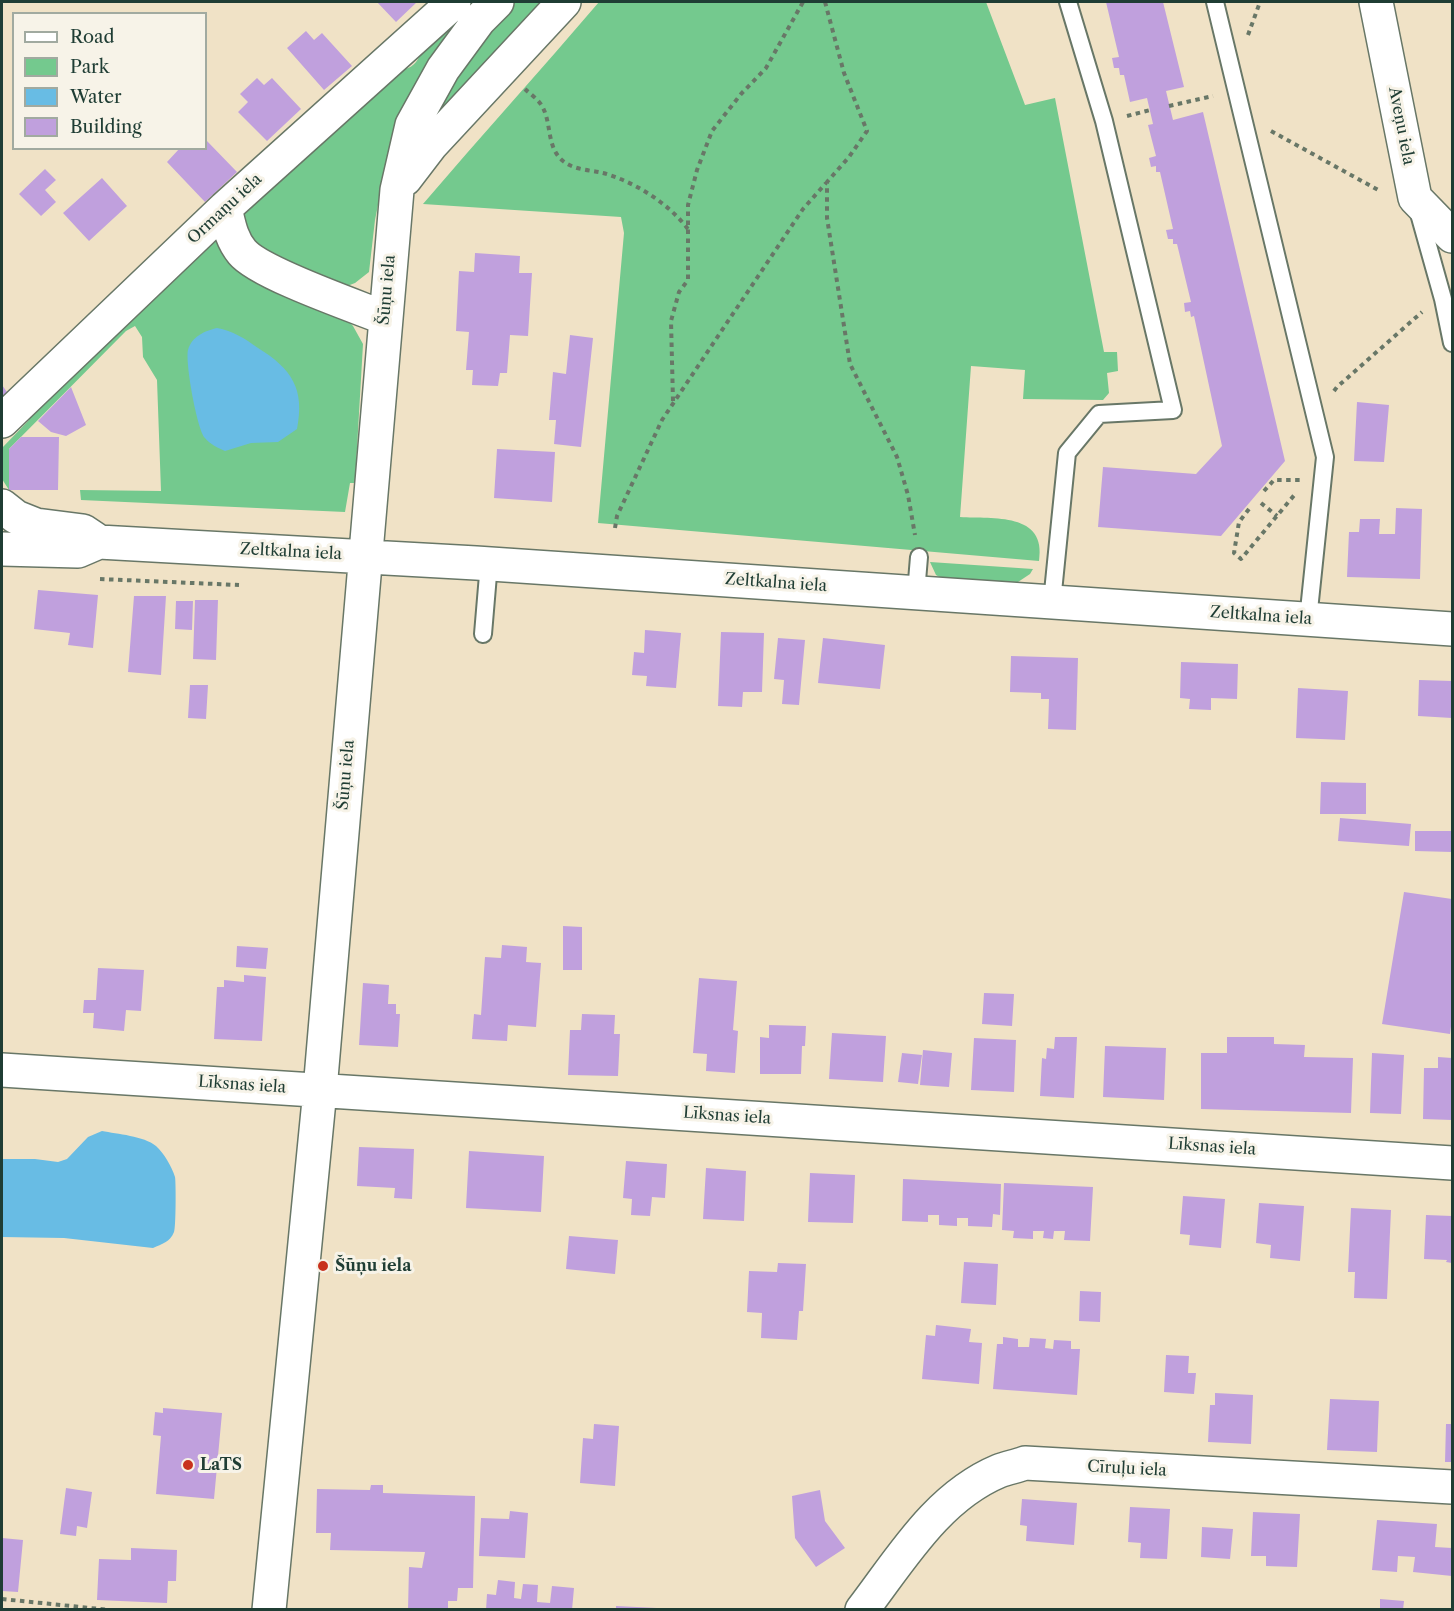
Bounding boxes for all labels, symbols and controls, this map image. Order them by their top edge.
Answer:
legend [12,12,207,150]
text: Road [70,26,115,48]
text: Park [70,56,109,78]
street label: Aveņu iela [1384,85,1418,167]
text: Water [70,86,122,108]
text: Building [70,116,142,138]
street label: Ormaņu iela [184,170,266,248]
street label: Šūņu iela [374,254,400,326]
street label: Zeltkalna iela [240,540,342,564]
street label: Zeltkalna iela [724,570,828,596]
street label: Zeltkalna iela [1209,603,1313,629]
street label: Šūņu iela [333,739,359,811]
street label: Līksnas iela [197,1072,287,1098]
street label: Līksnas iela [682,1103,772,1129]
street label: Līksnas iela [1167,1134,1257,1160]
place label: Šūņu iela [335,1256,412,1276]
marker: Šūņu iela [316,1259,330,1273]
place label: LaTS [200,1455,242,1475]
street label: Cīruļu iela [1087,1457,1167,1481]
marker: LaTS [181,1458,195,1472]

